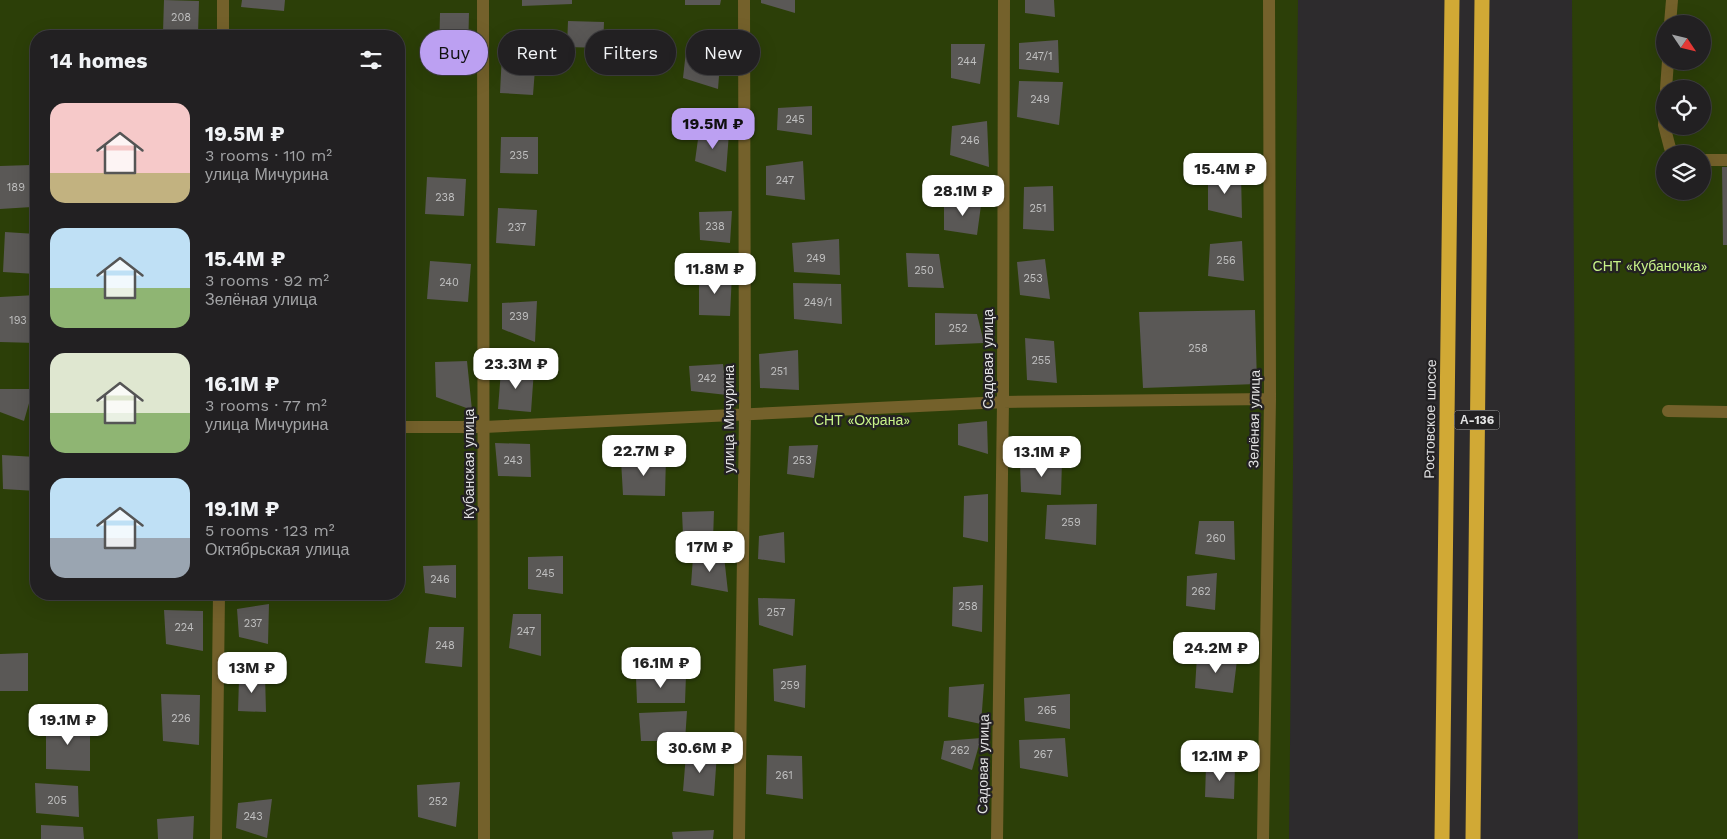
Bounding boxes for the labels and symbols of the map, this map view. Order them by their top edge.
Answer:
house number: 208 [171,11,191,24]
north arrow [1656,15,1711,70]
house number: 247/1 [1026,50,1052,63]
house number: 244 [957,55,977,68]
house number: 249 [1030,93,1050,106]
pin: 19.5M ₽ [667,108,759,150]
house number: 245 [785,113,805,126]
house number: 246 [960,134,980,147]
house number: 235 [509,149,529,162]
pin: 15.4M ₽ [1179,152,1271,195]
house number: 247 [776,174,794,187]
pin: 28.1M ₽ [917,174,1009,217]
house number: 189 [7,181,25,194]
house number: 238 [435,191,455,204]
house number: 251 [1029,202,1047,215]
house number: 238 [705,220,725,233]
house number: 237 [508,221,526,234]
pin: 11.8M ₽ [669,252,761,295]
house number: 249 [806,252,826,265]
house number: 256 [1216,254,1236,267]
park label: СНТ «Кубаночка» [1593,258,1708,274]
house number: 250 [914,264,934,277]
house number: 253 [1023,272,1043,285]
house number: 240 [439,276,459,289]
house number: 249/1 [804,296,832,309]
street label: Садовая улица [980,309,996,409]
house number: 239 [509,310,529,323]
house number: 193 [9,314,27,327]
house number: 252 [948,322,968,335]
house number: 258 [1188,342,1208,355]
pin: 23.3M ₽ [470,348,562,390]
house number: 255 [1031,354,1051,367]
street label: Ростовское шоссе [1421,359,1439,479]
street label: улица Мичурина [721,365,737,473]
house number: 251 [770,365,788,378]
street label: Зелёная улица [1245,370,1263,468]
house number: 242 [697,372,717,385]
street label: Кубанская улица [461,408,477,519]
road number: А-136 [1454,410,1500,430]
park label: СНТ «Охрана» [814,412,910,428]
pin: 22.7M ₽ [598,434,690,477]
pin: 13.1M ₽ [996,436,1088,478]
house number: 243 [503,454,523,467]
house number: 253 [792,454,812,467]
house number: 259 [1061,516,1081,529]
pin: 17M ₽ [675,530,745,573]
house number: 260 [1206,532,1226,545]
house number: 245 [535,567,555,580]
house number: 246 [430,573,450,586]
house number: 262 [1191,585,1211,598]
house number: 258 [958,600,978,613]
house number: 257 [767,606,786,619]
house number: 237 [244,617,262,630]
house number: 224 [174,621,194,634]
house number: 247 [517,625,535,638]
pin: 24.2M ₽ [1170,632,1262,674]
house number: 248 [435,639,455,652]
pin: 16.1M ₽ [615,646,707,689]
pin: 13M ₽ [217,652,287,694]
house number: 259 [780,679,800,692]
pin: 19.1M ₽ [22,704,114,746]
house number: 265 [1037,704,1057,717]
house number: 226 [171,712,191,725]
street label: Садовая улица [974,714,992,814]
pin: 30.6M ₽ [654,732,746,774]
pin: 12.1M ₽ [1174,740,1266,782]
house number: 262 [950,744,970,757]
house number: 267 [1033,748,1053,761]
house number: 261 [775,769,793,782]
house number: 205 [47,794,67,807]
house number: 252 [428,795,448,808]
house number: 243 [243,810,263,823]

